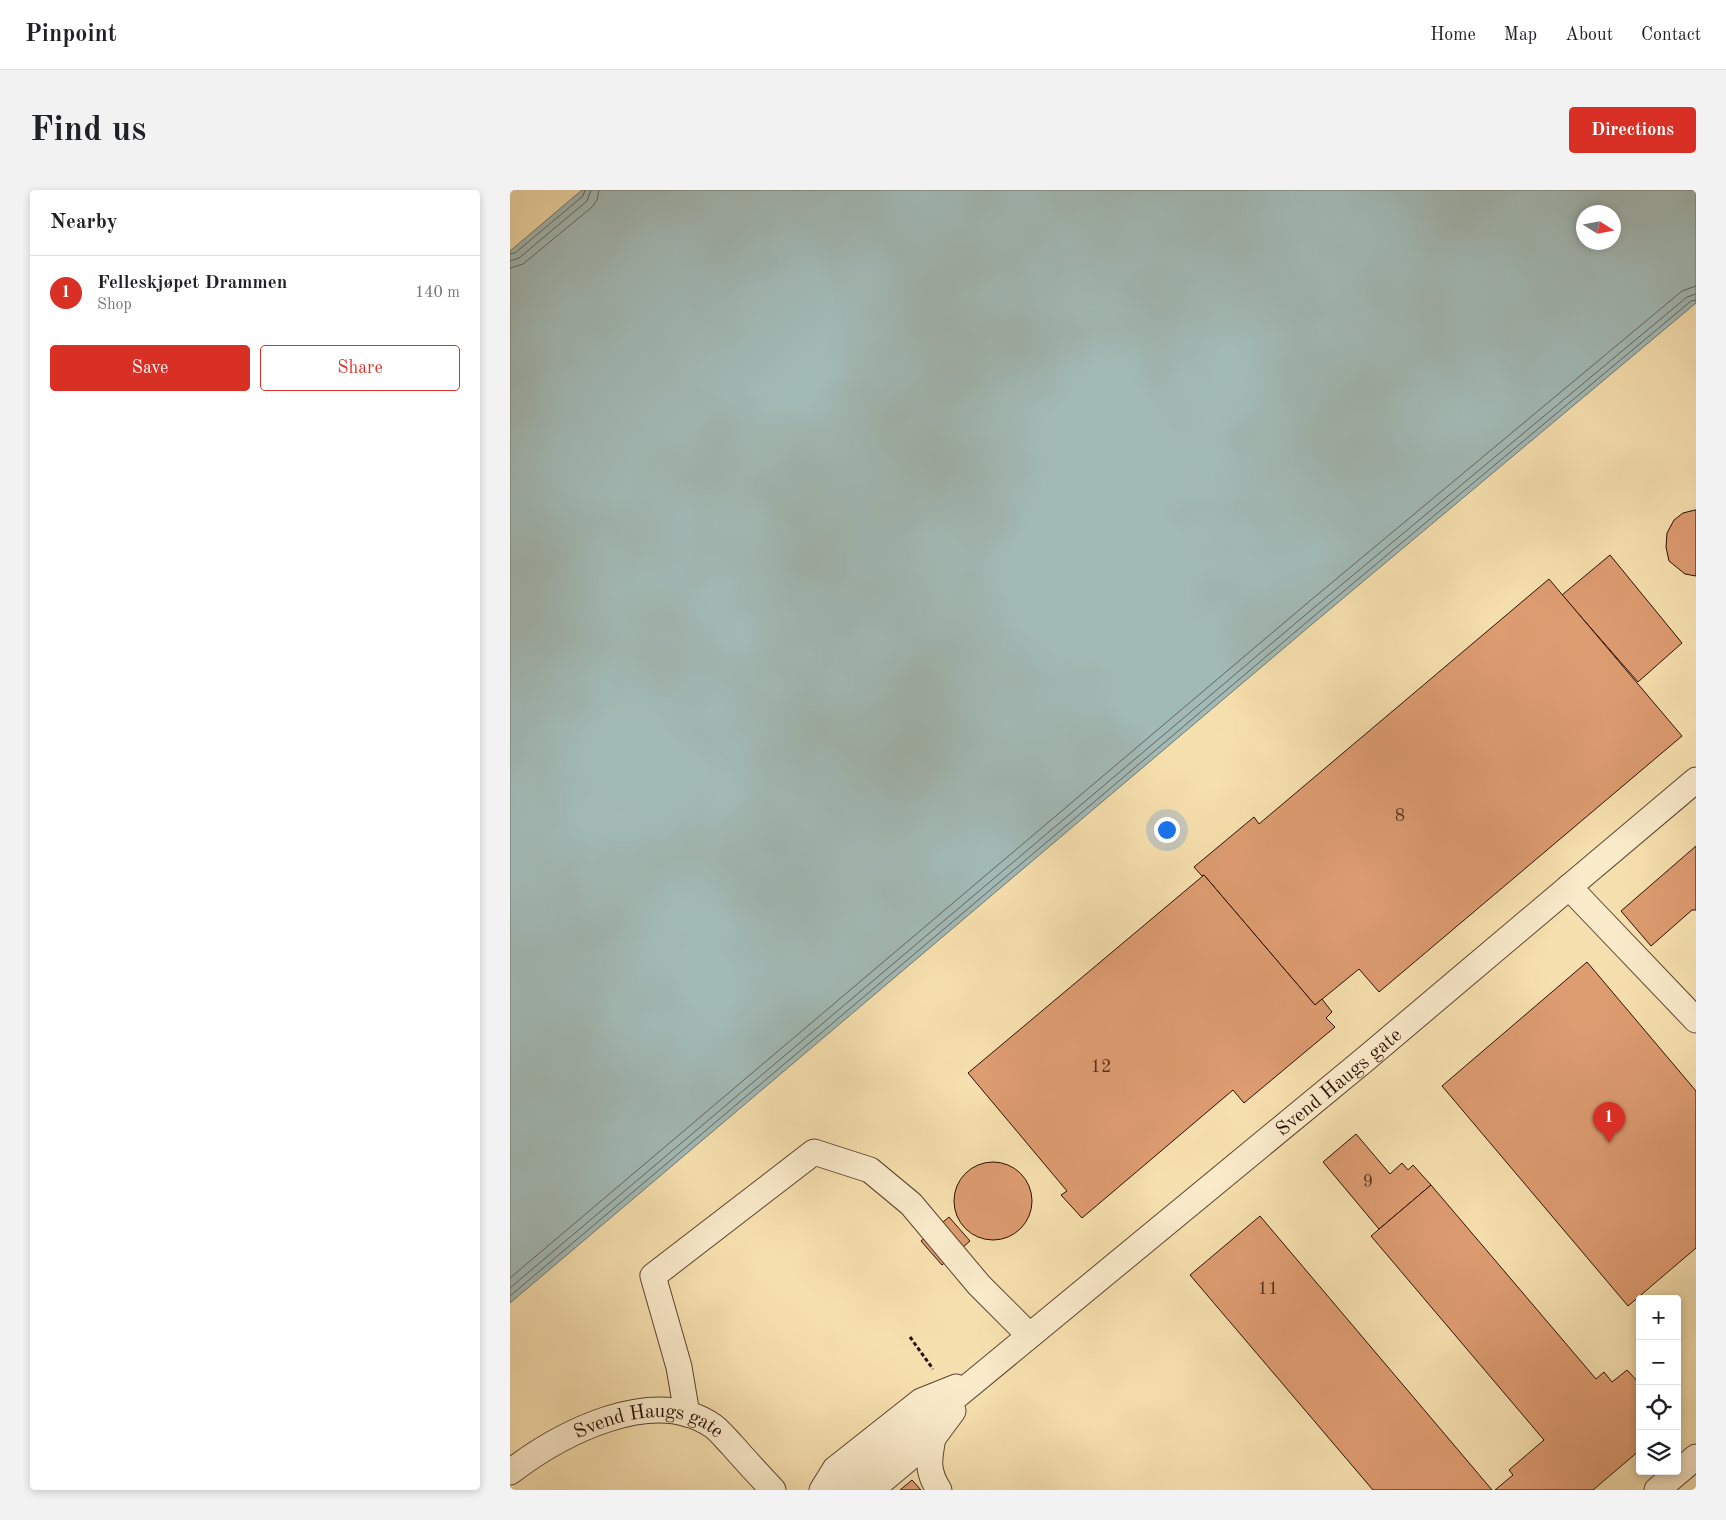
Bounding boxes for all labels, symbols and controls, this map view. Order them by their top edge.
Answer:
text: Pinpoint [25,23,117,47]
text: Home [1430,26,1476,44]
text: Map [1504,26,1537,44]
text: About [1565,26,1613,44]
text: Contact [1641,26,1701,44]
button: Directions [1569,107,1696,153]
text: Find us [30,113,146,148]
north arrow [1576,205,1621,250]
text: Nearby [50,212,118,233]
text: Felleskjøpet Drammen [97,274,287,293]
text: 1 [61,285,71,301]
text: 140 m [415,285,460,301]
text: Shop [97,297,132,313]
button: Save [50,345,250,391]
button: Share [260,345,460,391]
house number: 8 [1395,807,1405,825]
your location [1154,817,1180,843]
street label: Svend Haugs gate [1273,1025,1406,1141]
house number: 12 [1091,1058,1111,1076]
pin: 1 [1593,1102,1625,1143]
house number: 9 [1363,1173,1373,1191]
house number: 11 [1258,1280,1278,1298]
map controls [1636,1295,1681,1475]
button: + [1636,1295,1681,1340]
button: − [1636,1340,1681,1385]
button: locate [1636,1385,1681,1430]
street label: Svend Haugs gate [571,1402,727,1443]
button: layers [1636,1430,1681,1475]

